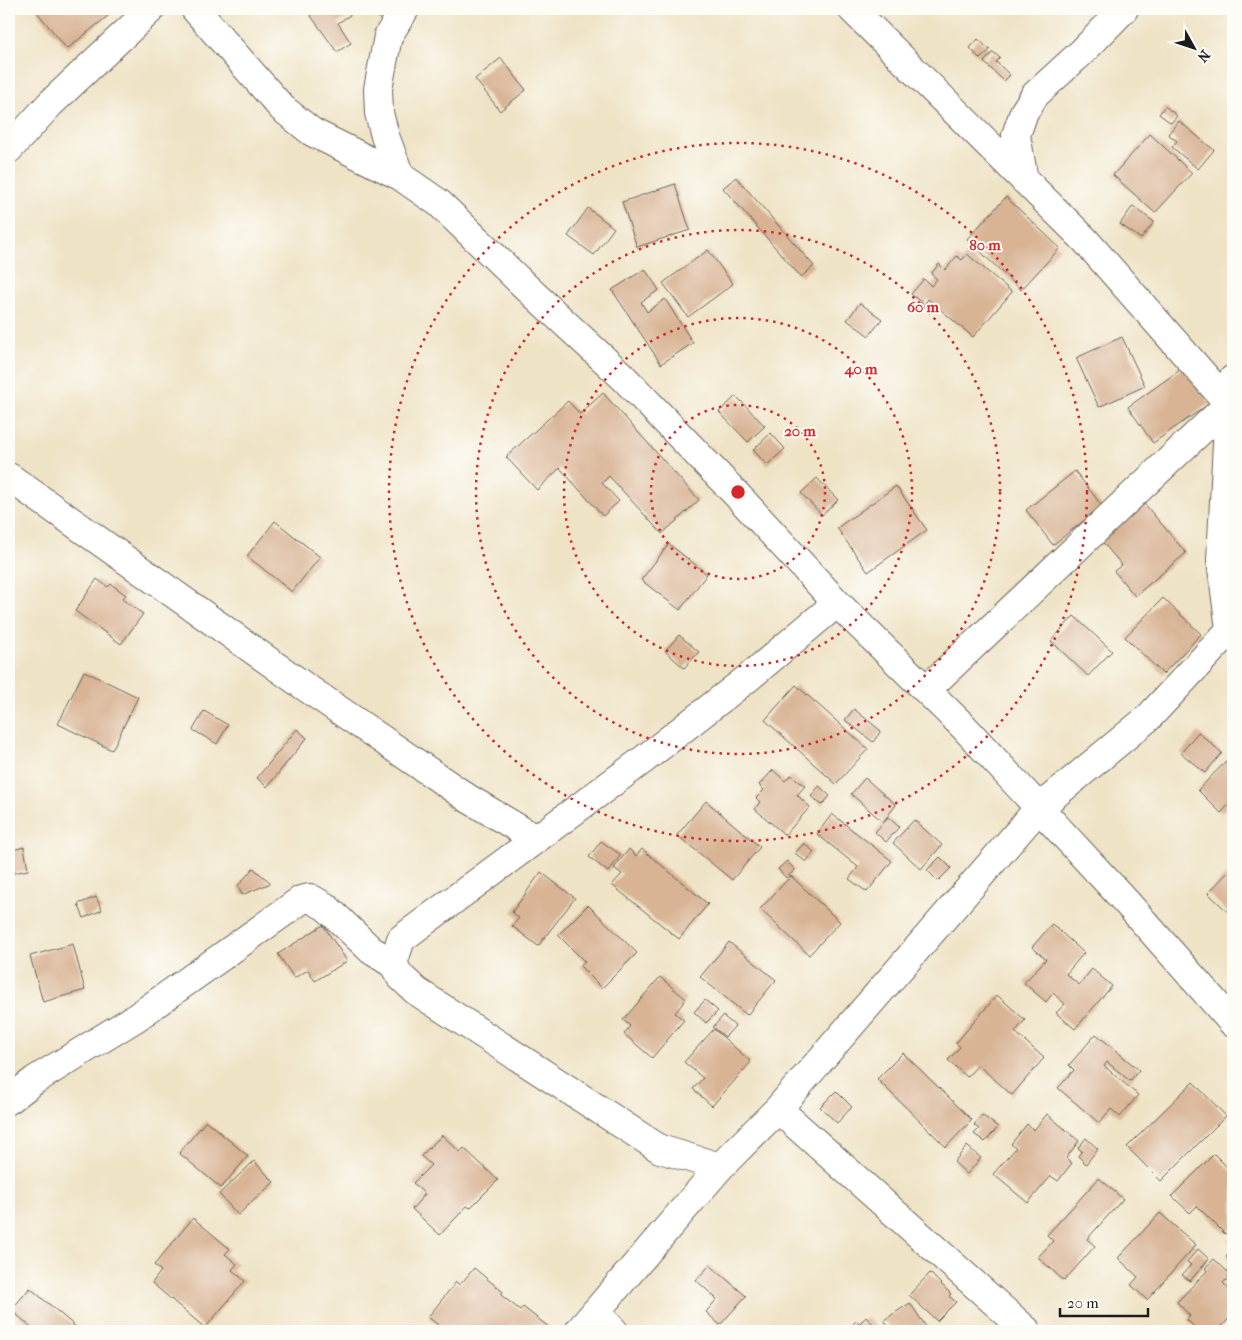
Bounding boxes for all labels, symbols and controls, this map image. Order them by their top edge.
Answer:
north arrow [1170,22,1220,72]
text: N [1193,47,1214,66]
text: 80 m [969,236,1001,254]
text: 60 m [907,298,940,316]
text: 40 m [844,360,878,378]
text: 20 m [784,422,816,440]
centre of rings [729,483,747,501]
scale bar [1060,1285,1147,1317]
text: 20 m [1067,1294,1099,1312]

